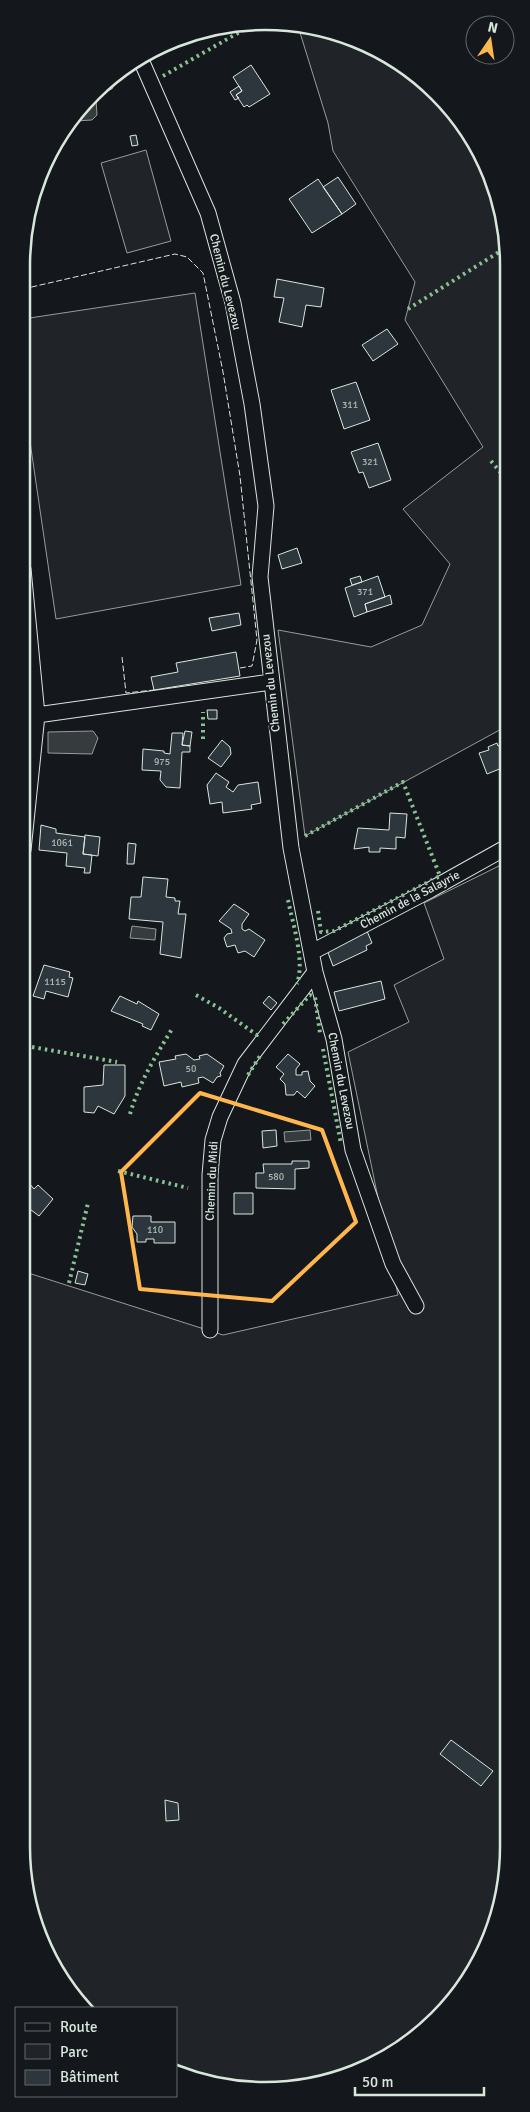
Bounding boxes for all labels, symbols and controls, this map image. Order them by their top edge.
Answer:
north arrow [465,15,515,65]
text: N [486,18,499,37]
street label: Chemin du Levezou [206,232,244,332]
house number: 311 [342,399,358,411]
house number: 321 [362,456,378,468]
house number: 371 [357,586,373,598]
street label: Chemin du Levezou [258,633,284,733]
house number: 975 [154,756,170,768]
house number: 1061 [51,837,73,849]
street label: Chemin de la Salayrie [358,867,462,933]
house number: 1115 [44,976,66,988]
street label: Chemin du Levezou [324,1031,358,1131]
house number: 50 [186,1063,196,1075]
street label: Chemin du Midi [202,1141,222,1221]
house number: 580 [268,1171,284,1183]
house number: 110 [147,1224,163,1236]
legend [15,2007,178,2097]
text: Route [60,2018,97,2036]
text: Parc [60,2043,88,2061]
scale bar [355,2064,484,2096]
text: Bâtiment [60,2068,119,2086]
text: 50 m [362,2073,393,2091]

